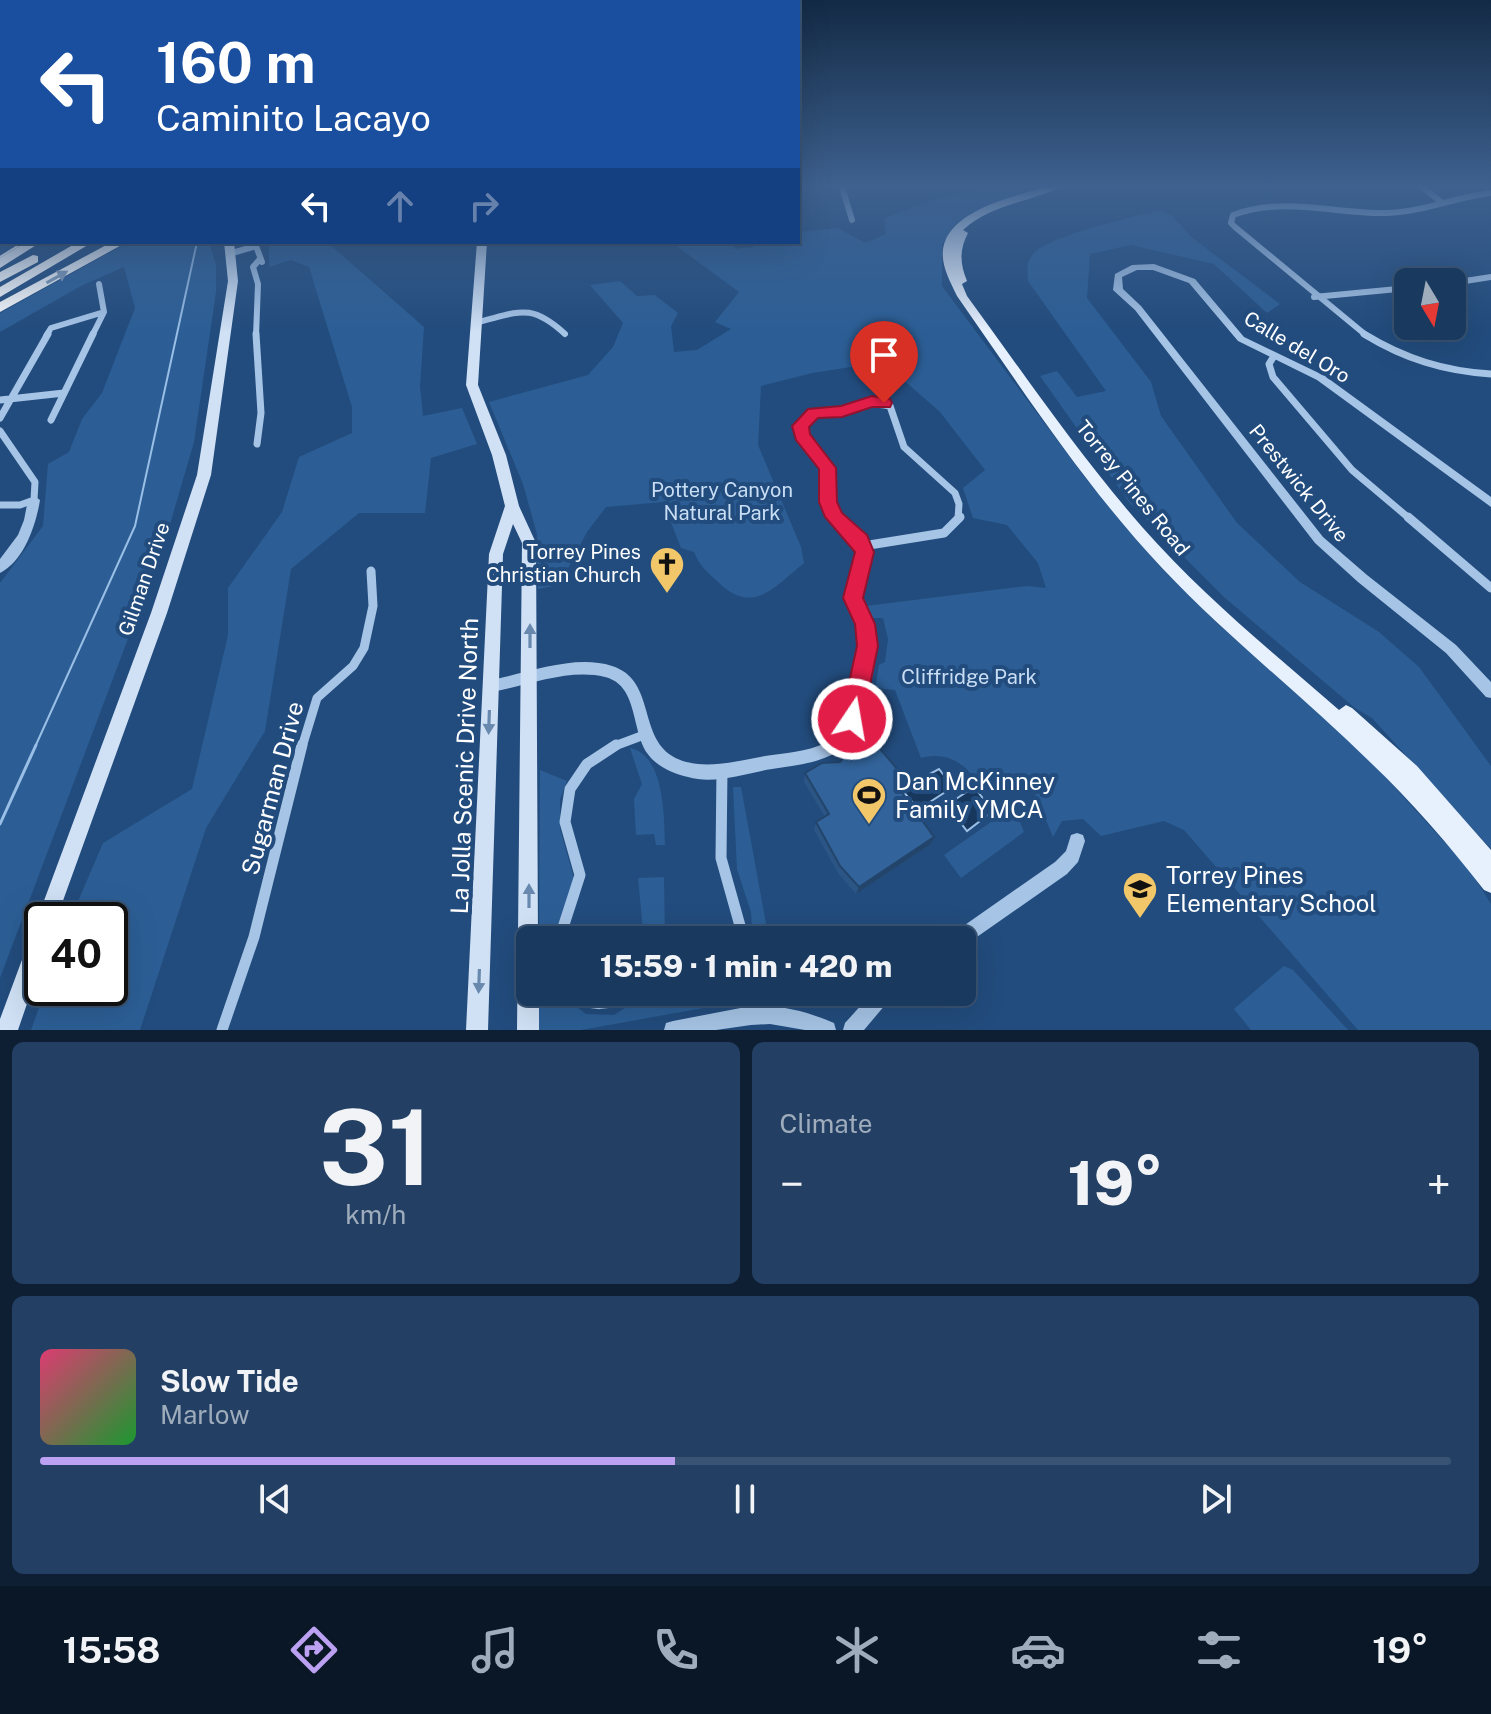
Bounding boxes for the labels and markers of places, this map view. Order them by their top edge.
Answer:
pin [850,321,918,403]
place label: Torrey Pines Christian Church [486,540,641,587]
church icon: Torrey Pines Christian Church [648,545,686,595]
place label: Dan McKinney Family YMCA [895,767,1055,823]
sports icon: Dan McKinney Family YMCA [850,776,888,826]
place label: Torrey Pines Elementary School [1166,861,1377,917]
school or university icon: Torrey Pines Elementary School [1121,870,1159,920]

